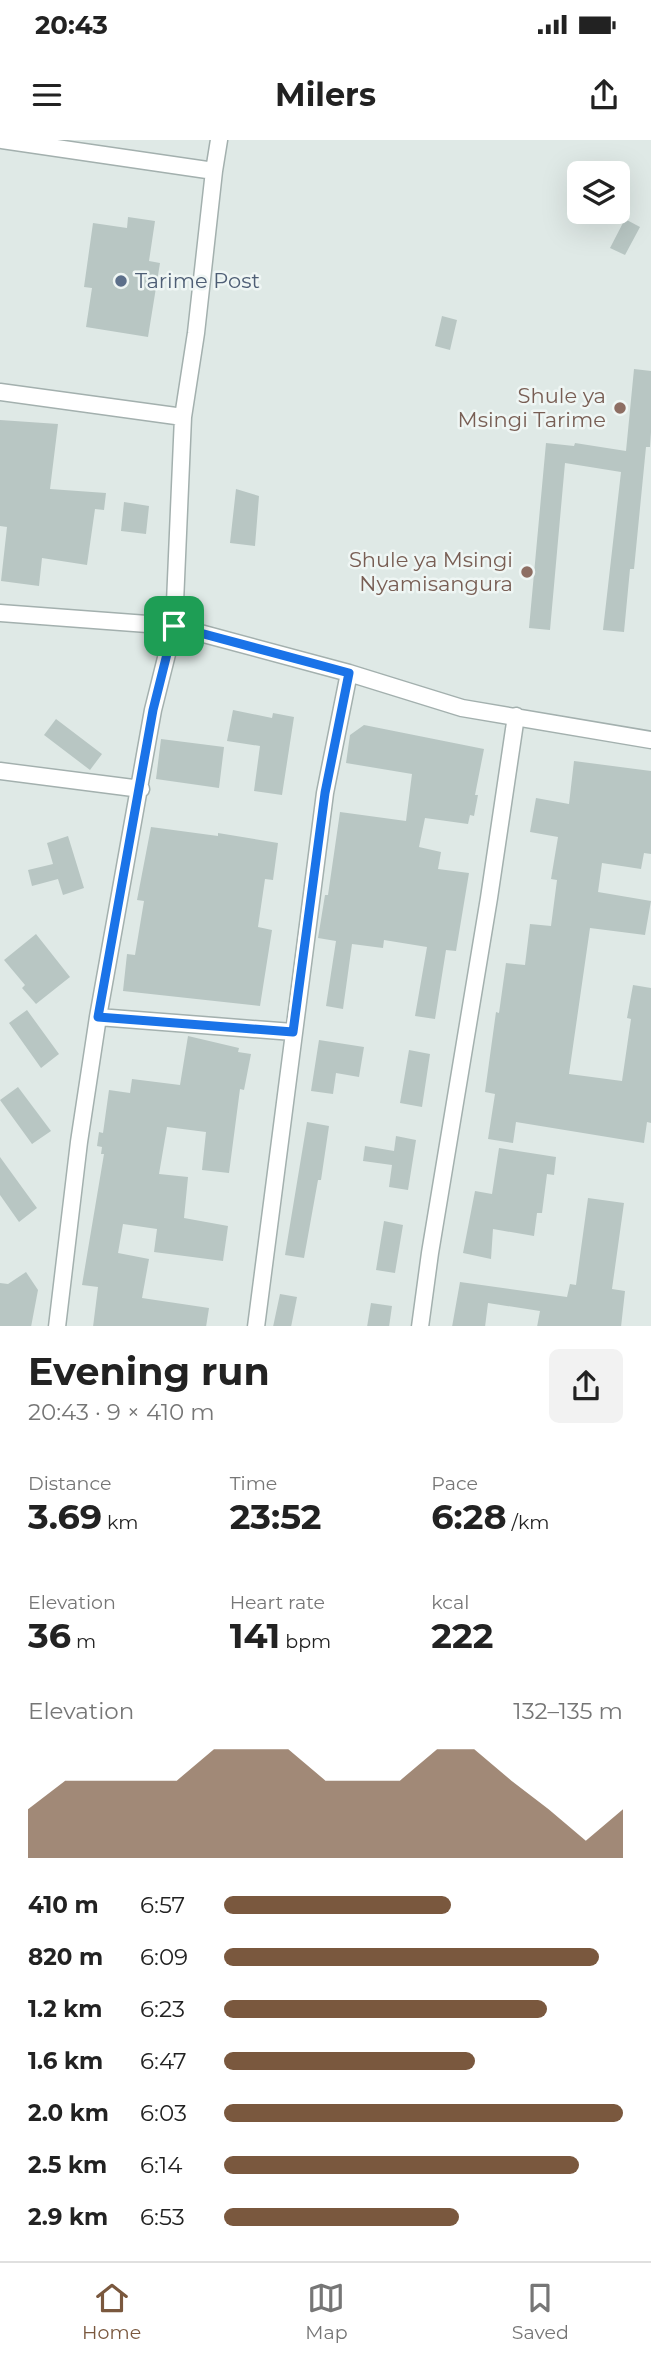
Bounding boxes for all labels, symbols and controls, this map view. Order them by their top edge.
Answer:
text: 20:43 [35,9,108,41]
text: Milers [275,75,376,114]
icon: menu [28,76,66,114]
icon: share [585,76,623,114]
map controls [567,161,630,224]
button: layers [567,161,630,224]
place label: Tarime Post [135,268,260,293]
marker: Tarime Post [113,273,129,289]
place label: Shule ya Msingi Tarime [458,383,606,432]
marker: Shule ya Msingi Tarime [612,400,628,416]
place label: Shule ya Msingi Nyamisangura [349,547,513,596]
marker: Shule ya Msingi Nyamisangura [519,564,535,580]
pin [144,596,204,656]
icon: arrive [155,607,193,645]
text: Evening run [28,1348,270,1395]
button: share [549,1349,623,1423]
text: 20:43 · 9 × 410 m [28,1398,215,1426]
text: Distance [28,1472,111,1495]
text: Time [230,1472,277,1495]
text: Pace [431,1472,478,1495]
text: 3.69 [28,1495,102,1538]
text: 23:52 [230,1495,322,1538]
text: 6:28 [431,1495,507,1538]
text: km [102,1511,138,1534]
text: /km [507,1511,549,1534]
text: Elevation [28,1591,116,1614]
text: Heart rate [230,1591,325,1614]
text: kcal [431,1591,469,1614]
text: 36 [28,1614,71,1657]
text: 141 [230,1614,280,1657]
text: 222 [431,1614,493,1657]
text: m [71,1630,96,1653]
text: bpm [280,1630,331,1653]
text: Elevation [28,1697,134,1725]
text: 132–135 m [513,1697,623,1725]
text: 410 m [28,1891,99,1919]
text: 6:57 [140,1891,185,1919]
text: 820 m [28,1943,103,1971]
text: 6:09 [140,1943,188,1971]
text: 1.2 km [28,1995,102,2023]
text: 6:23 [140,1995,185,2023]
text: 1.6 km [28,2047,103,2075]
text: 6:47 [140,2047,187,2075]
text: 2.0 km [28,2099,109,2127]
text: 6:03 [140,2099,187,2127]
text: 2.5 km [28,2151,107,2179]
text: 6:14 [140,2151,182,2179]
text: 2.9 km [28,2203,108,2231]
text: 6:53 [140,2203,185,2231]
tab: Home [82,2279,141,2344]
tab: Map [305,2279,348,2344]
tab: Saved [512,2279,569,2344]

